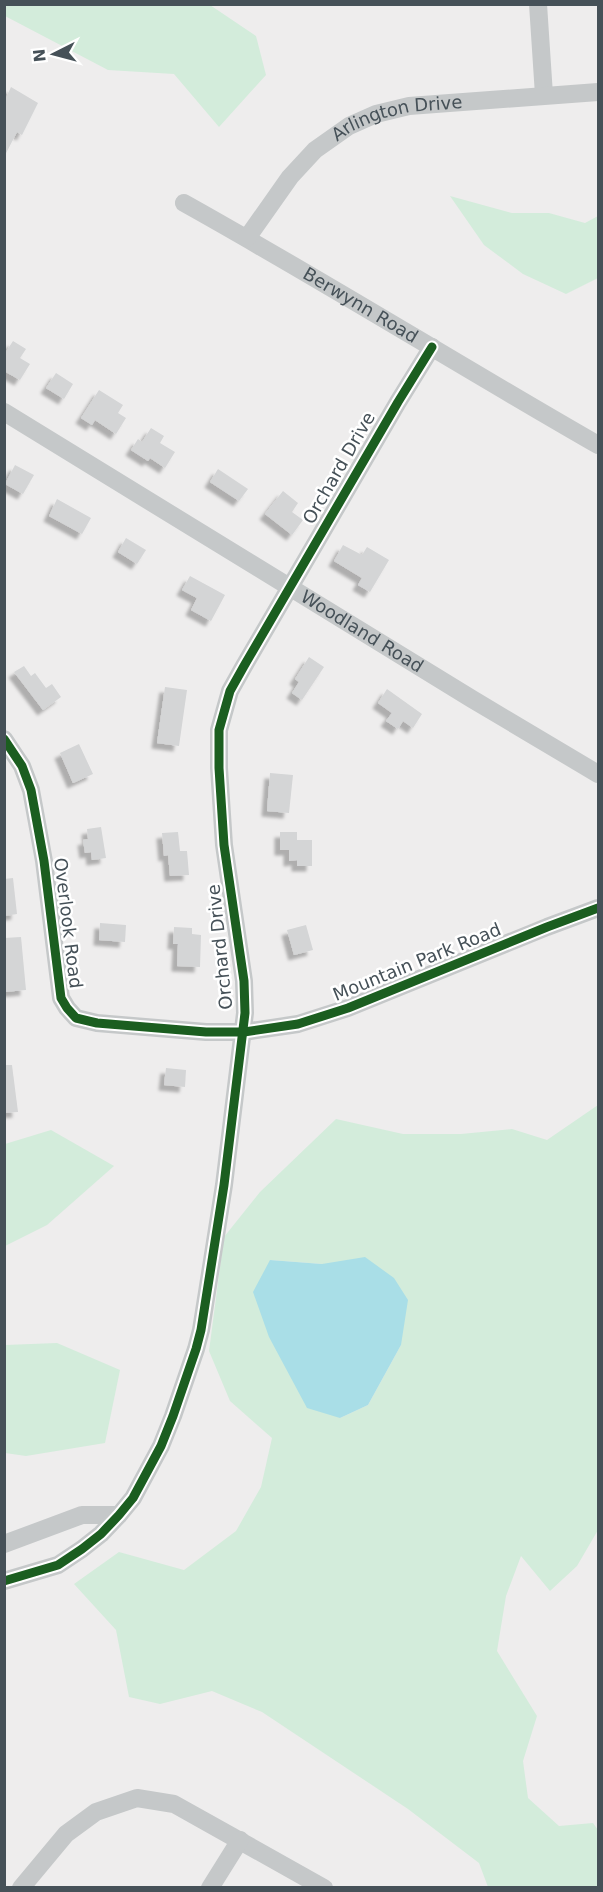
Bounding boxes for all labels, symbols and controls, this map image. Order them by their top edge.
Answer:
north arrow [24,24,84,84]
text: N [29,48,50,63]
street label: Arlington Drive [327,91,463,145]
street label: Berwynn Road [300,263,422,347]
street label: Orchard Drive [298,408,379,527]
street label: Woodland Road [297,586,427,677]
street label: Overlook Road [50,856,87,990]
street label: Orchard Drive [202,883,237,1011]
street label: Mountain Park Road [330,918,504,1005]

